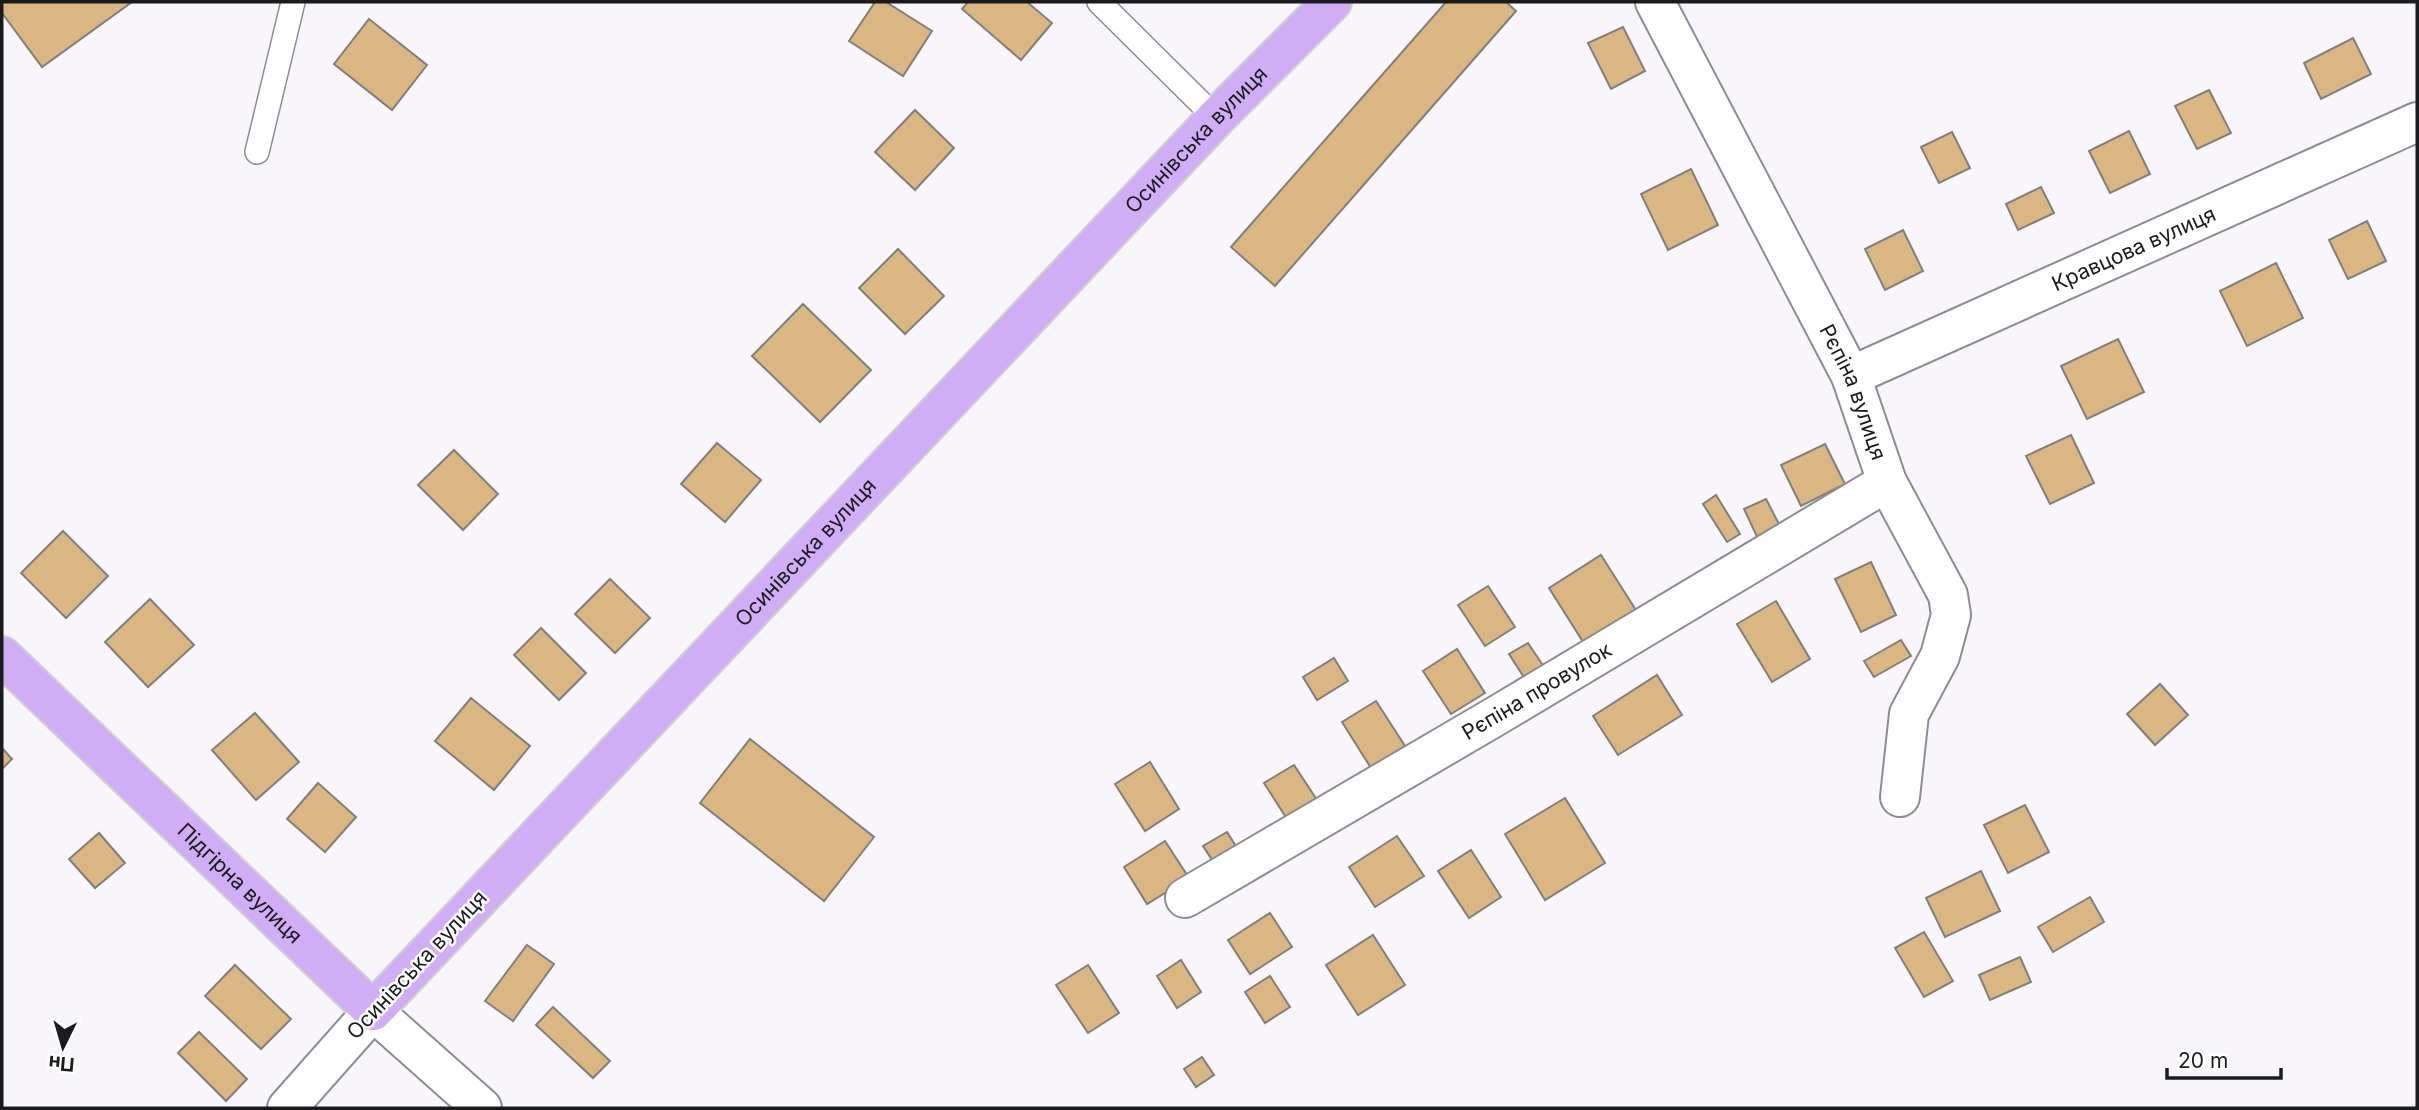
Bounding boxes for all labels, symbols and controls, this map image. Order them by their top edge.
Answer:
street label: Осинівська вулиця [1120,61,1272,218]
street label: Кравцова вулиця [2048,201,2219,296]
street label: Рєпіна вулиця [1814,320,1892,463]
street label: Осинівська вулиця [730,473,881,631]
street label: Рєпіна провулок [1457,637,1616,745]
street label: Підгірна вулиця [173,818,308,948]
street label: Осинівська вулиця [341,885,492,1044]
north arrow [28,1012,98,1082]
scale bar [2167,1036,2281,1080]
text: 20 m [2178,1048,2228,1073]
text: Пн [48,1051,76,1076]

